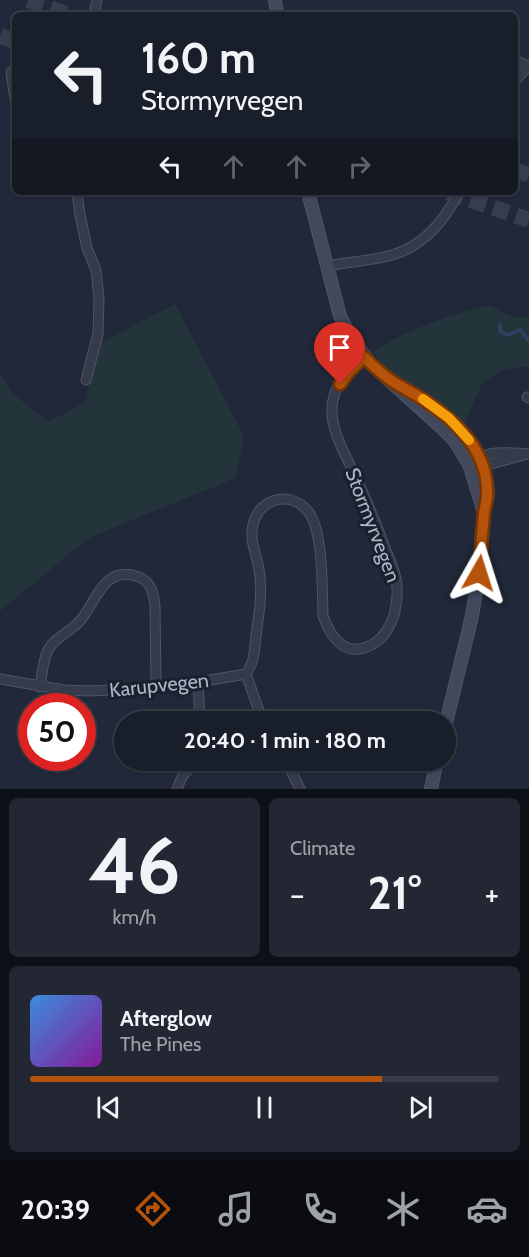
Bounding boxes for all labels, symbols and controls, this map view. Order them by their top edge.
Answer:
text: 160 m [141,32,256,84]
icon: left [42,36,120,114]
text: Stormyrvegen [141,84,303,117]
icon: left [154,150,187,183]
icon: ahead [217,150,250,183]
icon: ahead [280,150,313,183]
icon: right [343,150,376,183]
pin [314,322,365,384]
icon: arrive [323,331,356,364]
street label: Stormyrvegen [340,465,406,585]
position arrow [447,541,511,605]
street label: Karupvegen [108,668,210,702]
speed limit sign: 50 [18,693,96,771]
text: 20:40 · 1 min · 180 m [184,727,386,754]
text: 46 [88,818,181,913]
text: Climate [290,836,355,860]
text: 21° [368,866,421,920]
text: − [290,874,305,914]
text: + [484,874,499,914]
text: km/h [113,905,156,929]
text: Afterglow [120,1005,212,1032]
text: The Pines [120,1032,201,1056]
icon: previous [92,1091,125,1124]
icon: pause [248,1091,281,1124]
icon: next [404,1091,437,1124]
icon: directions [132,1188,174,1230]
icon: music [215,1188,257,1230]
icon: phone [299,1188,341,1230]
icon: climate [382,1188,424,1230]
icon: car [466,1188,508,1230]
text: 20:39 [21,1193,90,1226]

